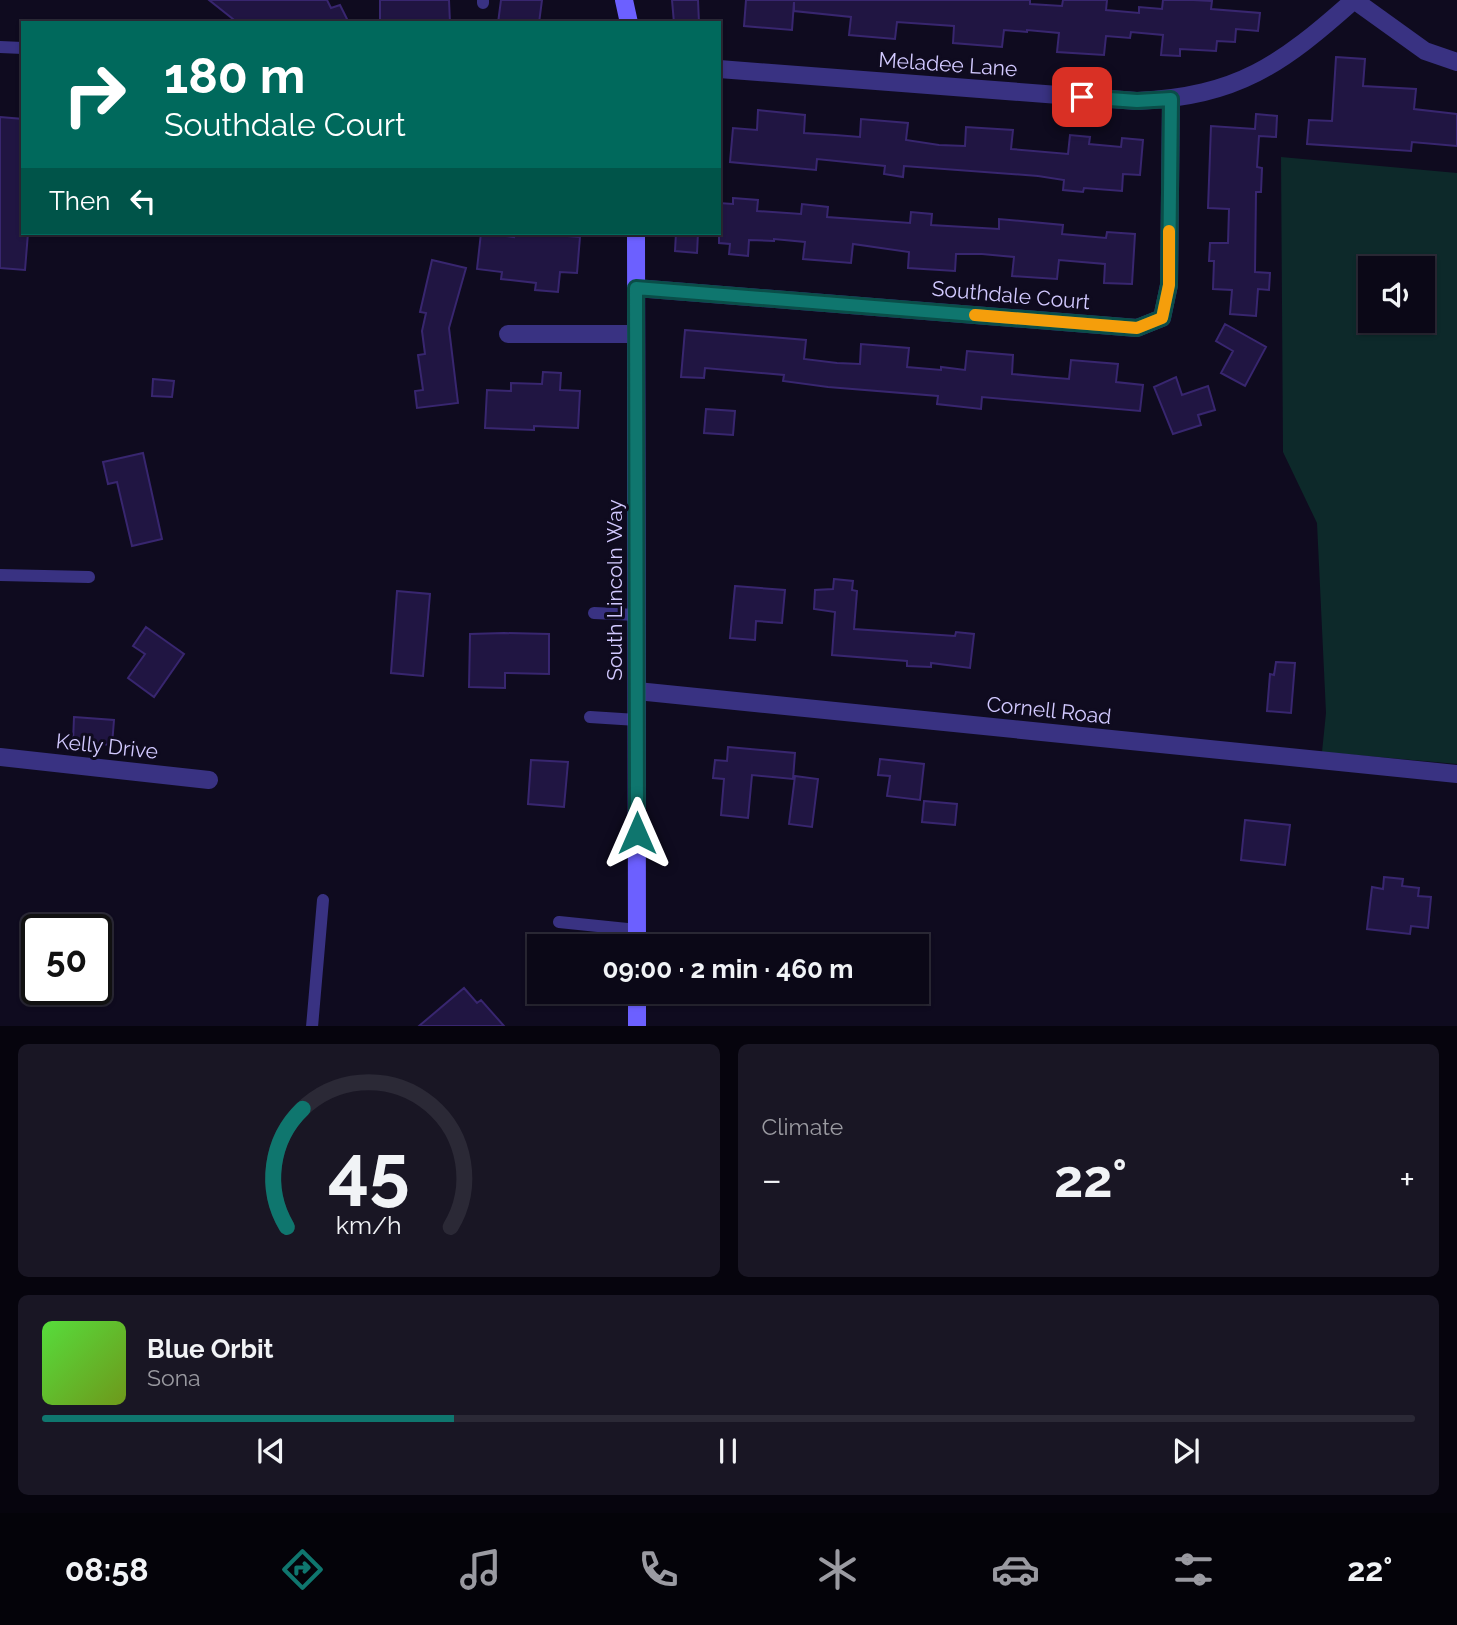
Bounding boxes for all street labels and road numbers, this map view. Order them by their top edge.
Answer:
street label: Meladee Lane [878,47,1018,81]
street label: Southdale Court [931,276,1091,314]
street label: South Lincoln Way [602,499,627,681]
street label: Cornell Road [985,691,1113,729]
street label: Kelly Drive [55,728,159,764]

